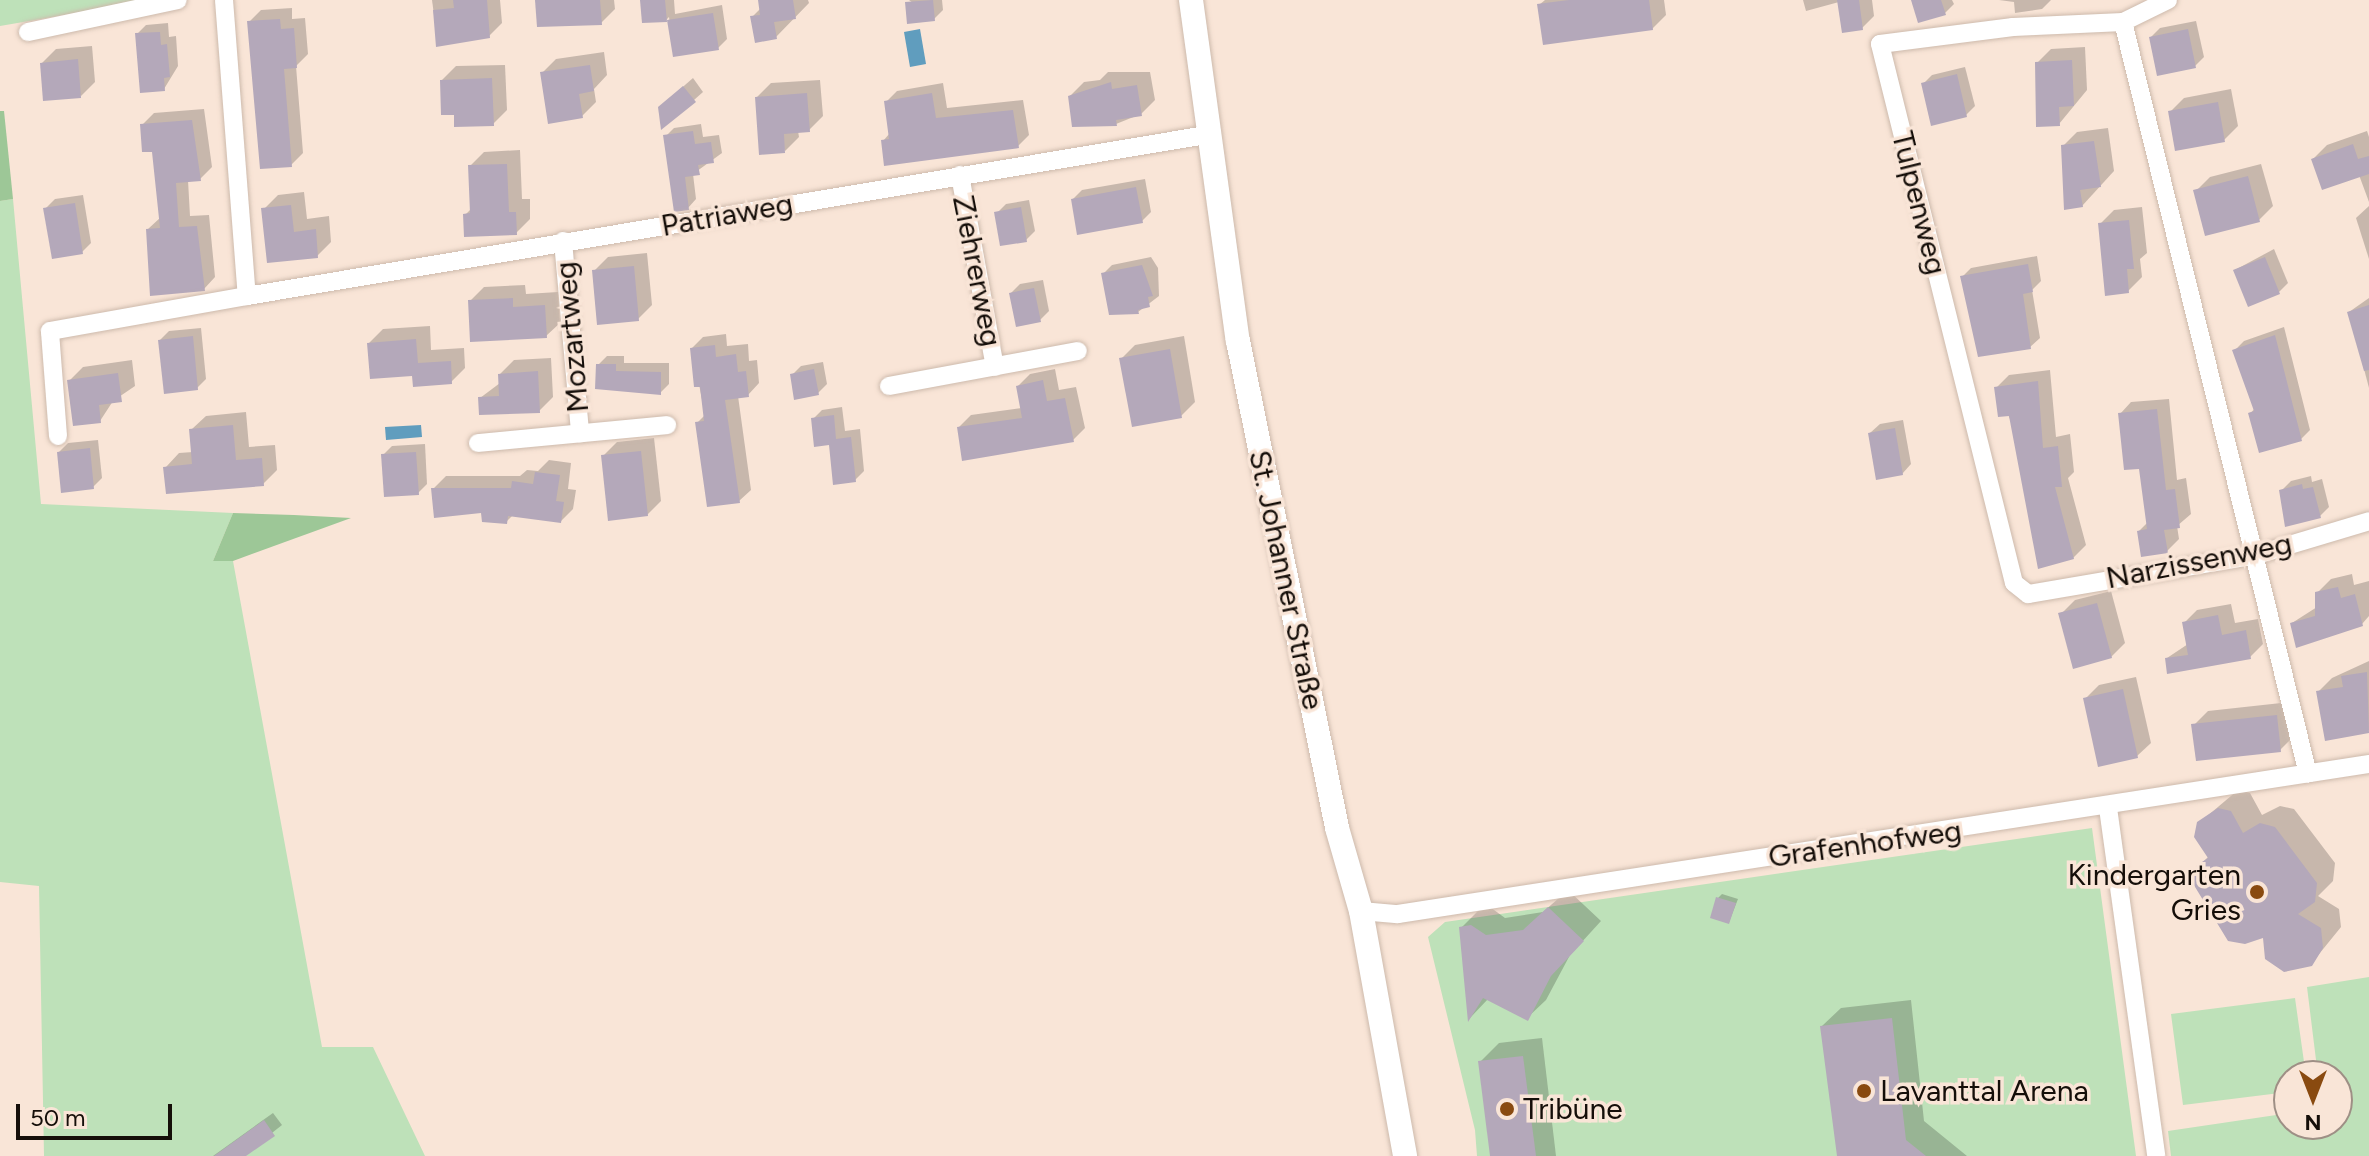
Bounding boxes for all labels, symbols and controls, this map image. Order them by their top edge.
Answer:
street label: Tulpenweg [1884,128,1954,278]
street label: Patriaweg [658,186,796,244]
street label: Ziehrerweg [945,192,1009,350]
street label: Mozartweg [547,260,597,414]
street label: St. Johanner Straße [1241,447,1331,713]
street label: Narzissenweg [2103,525,2295,597]
street label: Grafenhofweg [1766,813,1964,875]
place label: Kindergarten Gries [2067,857,2241,928]
marker: Kindergarten Gries [2248,883,2266,901]
north arrow [2273,1060,2353,1140]
place label: Lavanttal Arena [1880,1073,2089,1109]
marker: Lavanttal Arena [1855,1082,1873,1100]
scale bar [20,1088,176,1138]
place label: Tribüne [1523,1091,1623,1127]
marker: Tribüne [1498,1100,1516,1118]
text: 50 m [30,1103,86,1132]
text: N [2305,1109,2322,1136]

